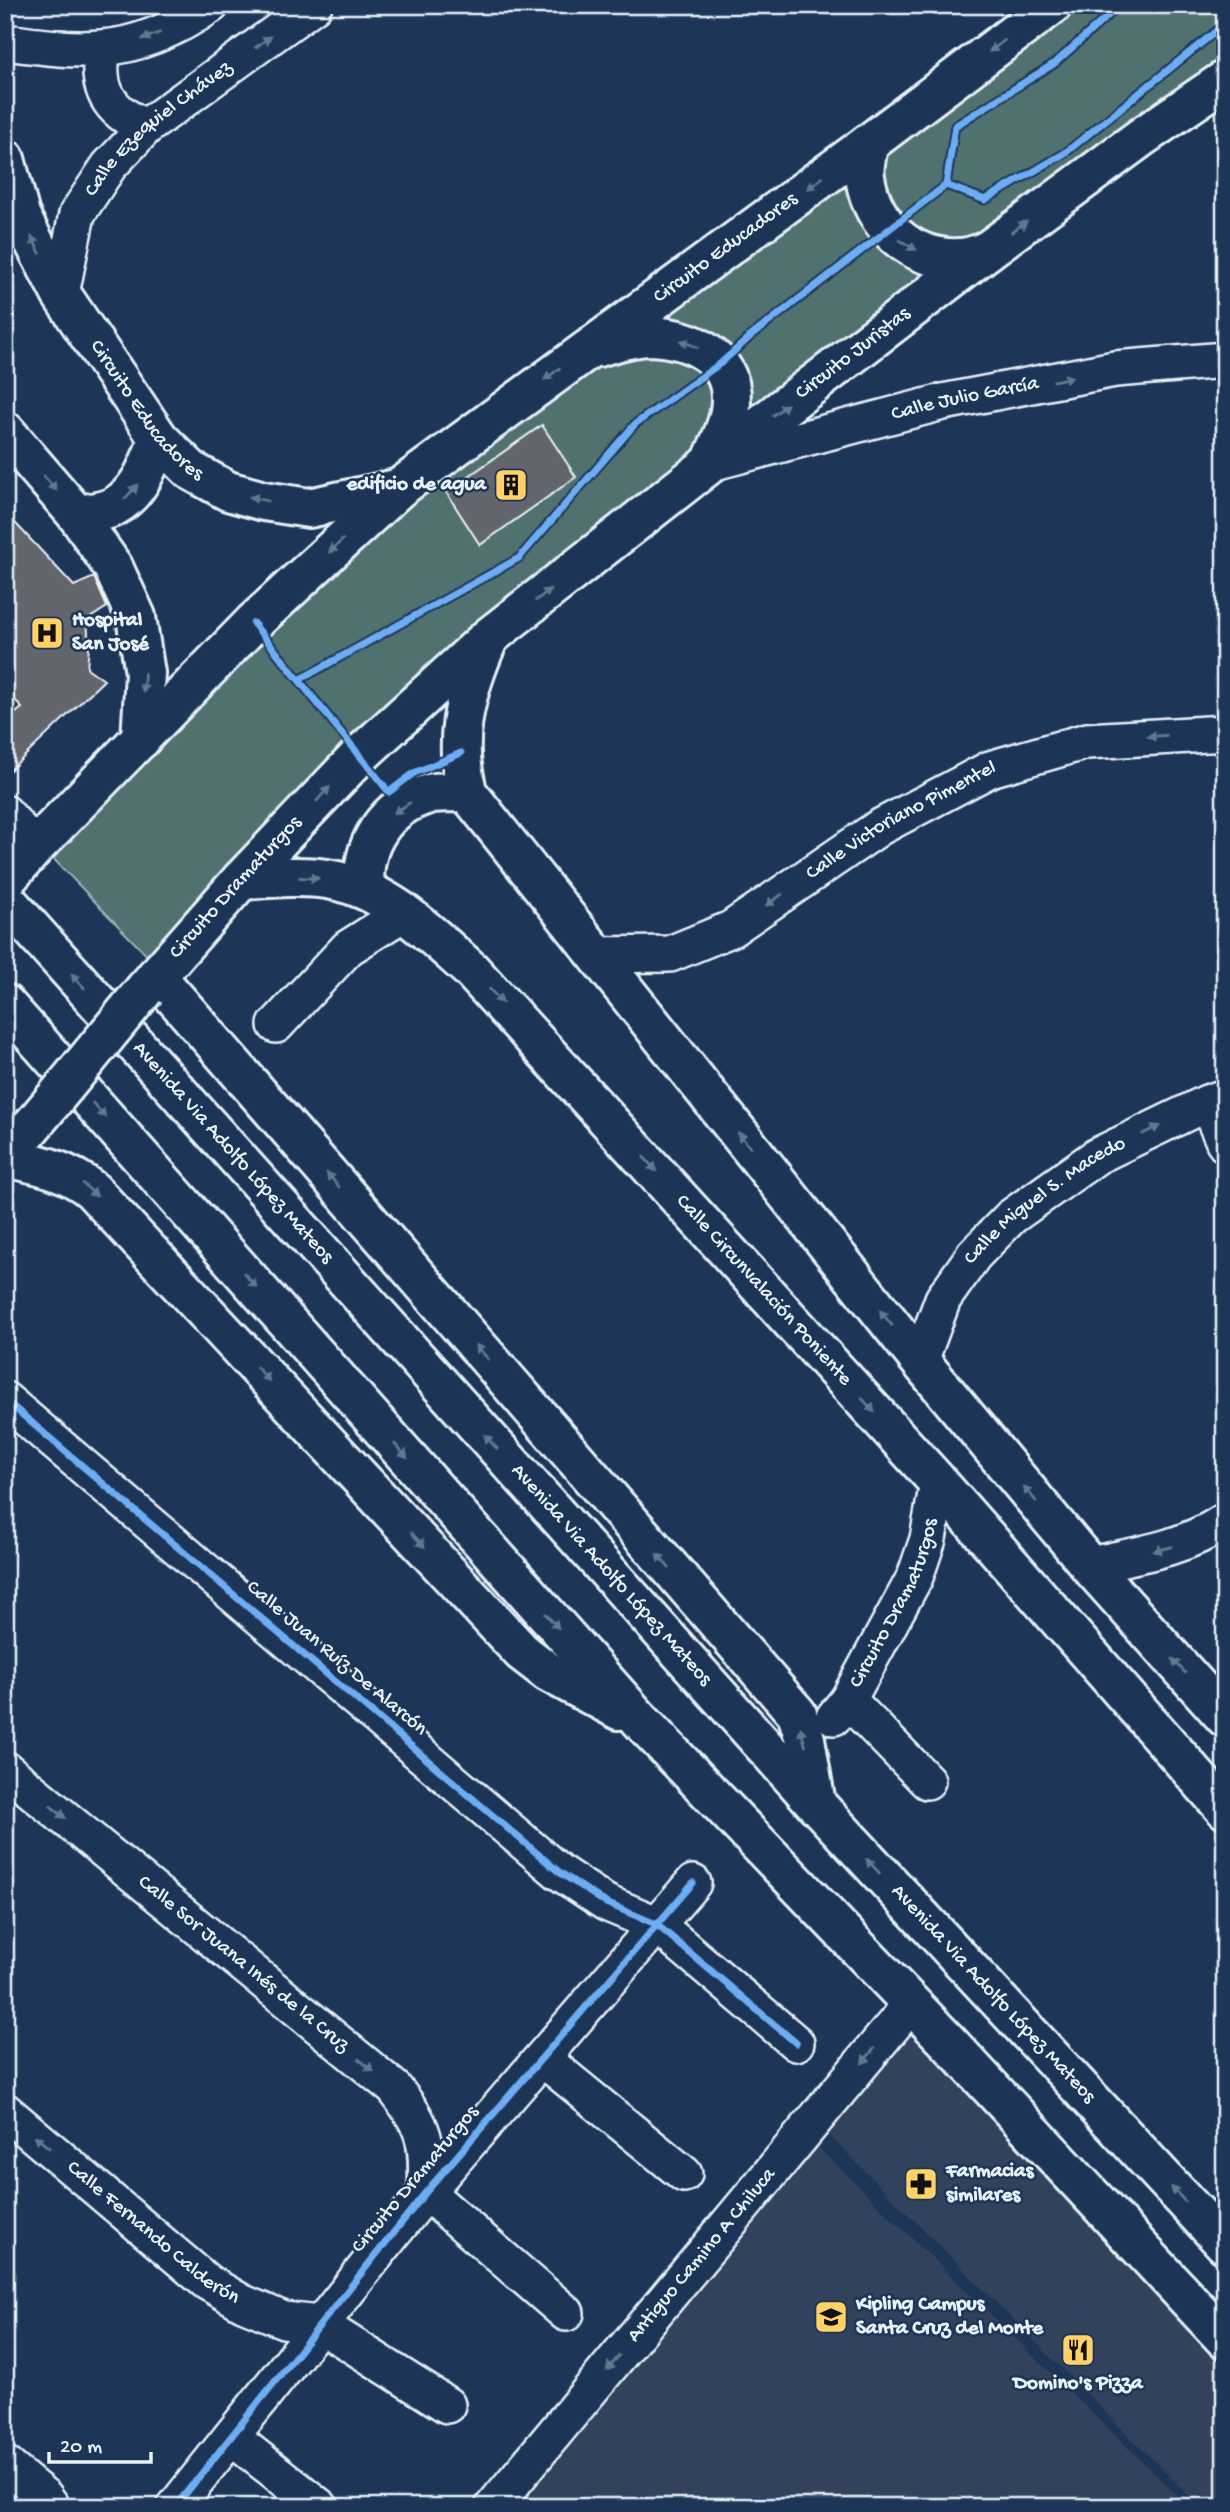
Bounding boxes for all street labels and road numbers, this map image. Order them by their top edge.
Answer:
street label: Calle Ezequiel Chávez [79,55,238,202]
street label: Circuito Educadores [649,186,804,310]
street label: Circuito Juristas [791,301,917,406]
street label: Circuito Educadores [83,336,208,488]
street label: Calle Julio García [889,371,1042,427]
street label: Calle Victoriano Pimentel [801,755,999,886]
street label: Circuito Dramaturgos [164,810,308,965]
street label: Avenida Via Adolfo López Mateos [127,1037,339,1270]
street label: Calle Miguel S. Macedo [959,1131,1130,1270]
street label: Calle Circunvalación Poniente [670,1190,858,1392]
street label: Avenida Via Adolfo López Mateos [505,1459,718,1692]
street label: Circuito Dramaturgos [844,1516,944,1693]
street label: Calle Juan Ruíz De Alarcón [240,1576,432,1742]
street label: Calle Sor Juana Inés de la Cruz [132,1870,355,2059]
street label: Avenida Via Adolfo López Mateos [885,1880,1102,2110]
street label: Circuito Dramaturgos [347,2100,486,2259]
street label: Calle Fernando Calderón [61,2156,244,2311]
street label: Antiguo Camino A Chiluca [622,2162,783,2348]

